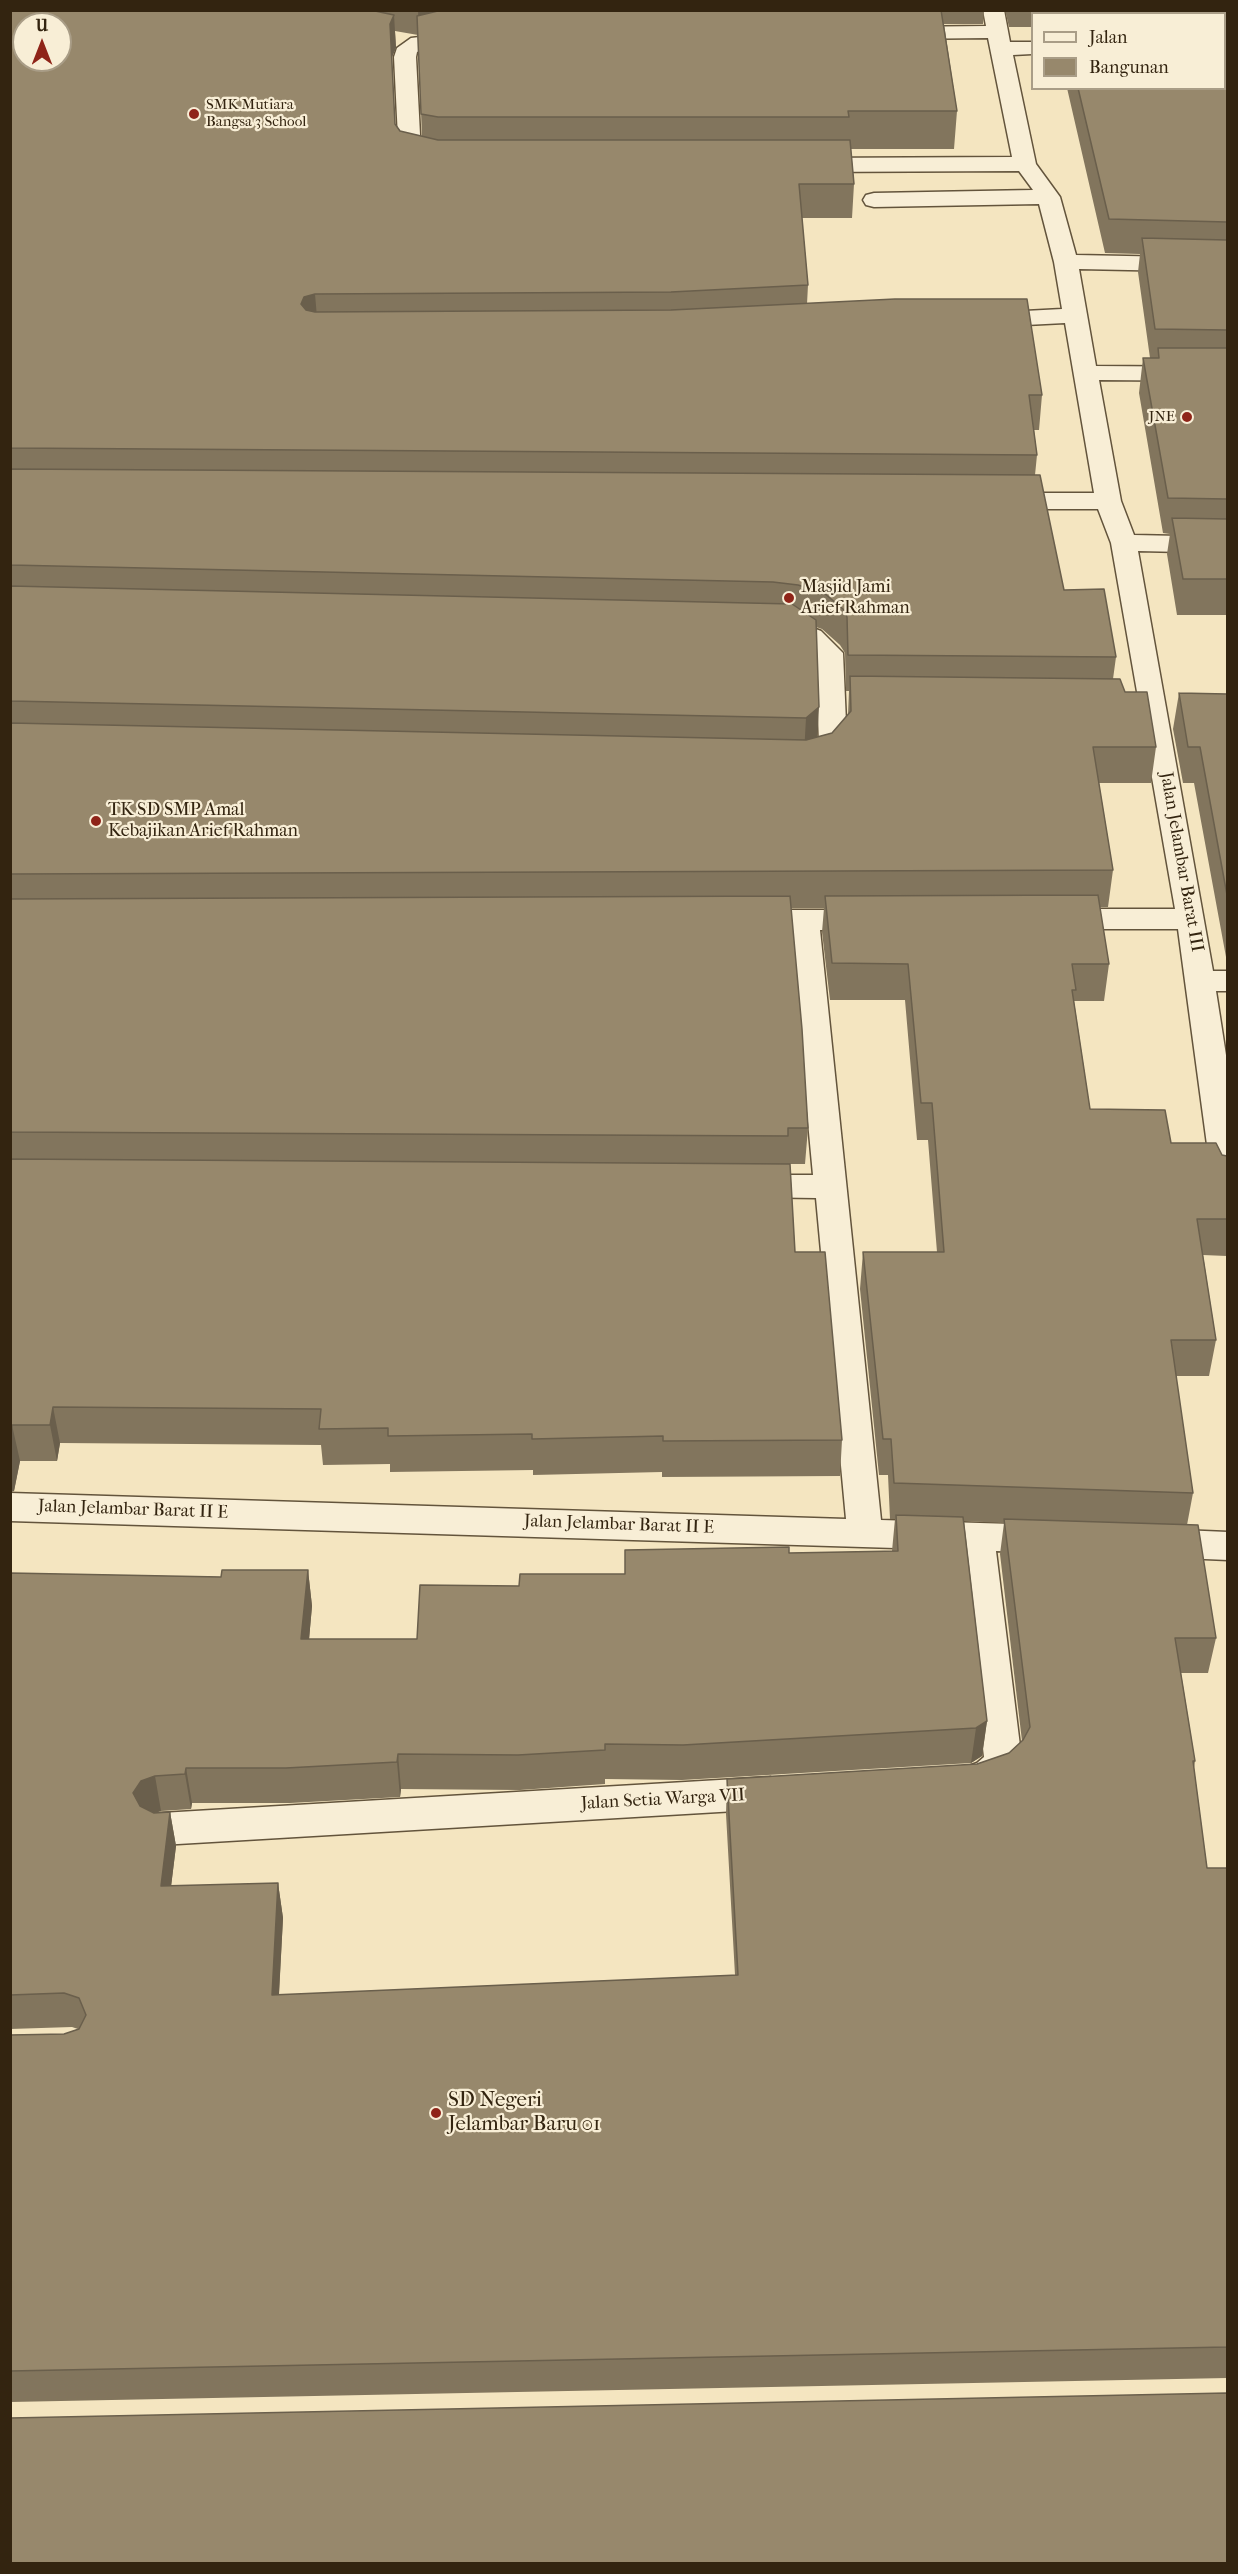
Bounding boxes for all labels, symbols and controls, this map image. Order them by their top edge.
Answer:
north arrow [12,12,72,72]
legend [1031,12,1226,90]
text: U [36,16,48,35]
text: Jalan [1089,27,1127,48]
text: Bangunan [1089,57,1169,78]
place label: SMK Mutiara Bangsa 3 School [206,96,306,131]
marker: SMK Mutiara Bangsa 3 School [187,107,201,121]
place label: JNE [1149,408,1175,426]
marker: JNE [1180,410,1194,424]
place label: Masjid Jami Arief Rahman [801,577,910,620]
marker: Masjid Jami Arief Rahman [782,591,796,605]
street label: Jalan Jelambar Barat III [1155,770,1207,954]
place label: TK SD SMP Amal Kebajikan Arief Rahman [108,800,298,842]
marker: TK SD SMP Amal Kebajikan Arief Rahman [89,814,103,828]
street label: Jalan Jelambar Barat II E [38,1496,228,1524]
street label: Jalan Jelambar Barat II E [524,1511,714,1539]
street label: Jalan Setia Warga VII [580,1785,746,1815]
place label: SD Negeri Jelambar Baru 01 [448,2088,601,2138]
marker: SD Negeri Jelambar Baru 01 [429,2106,443,2120]

